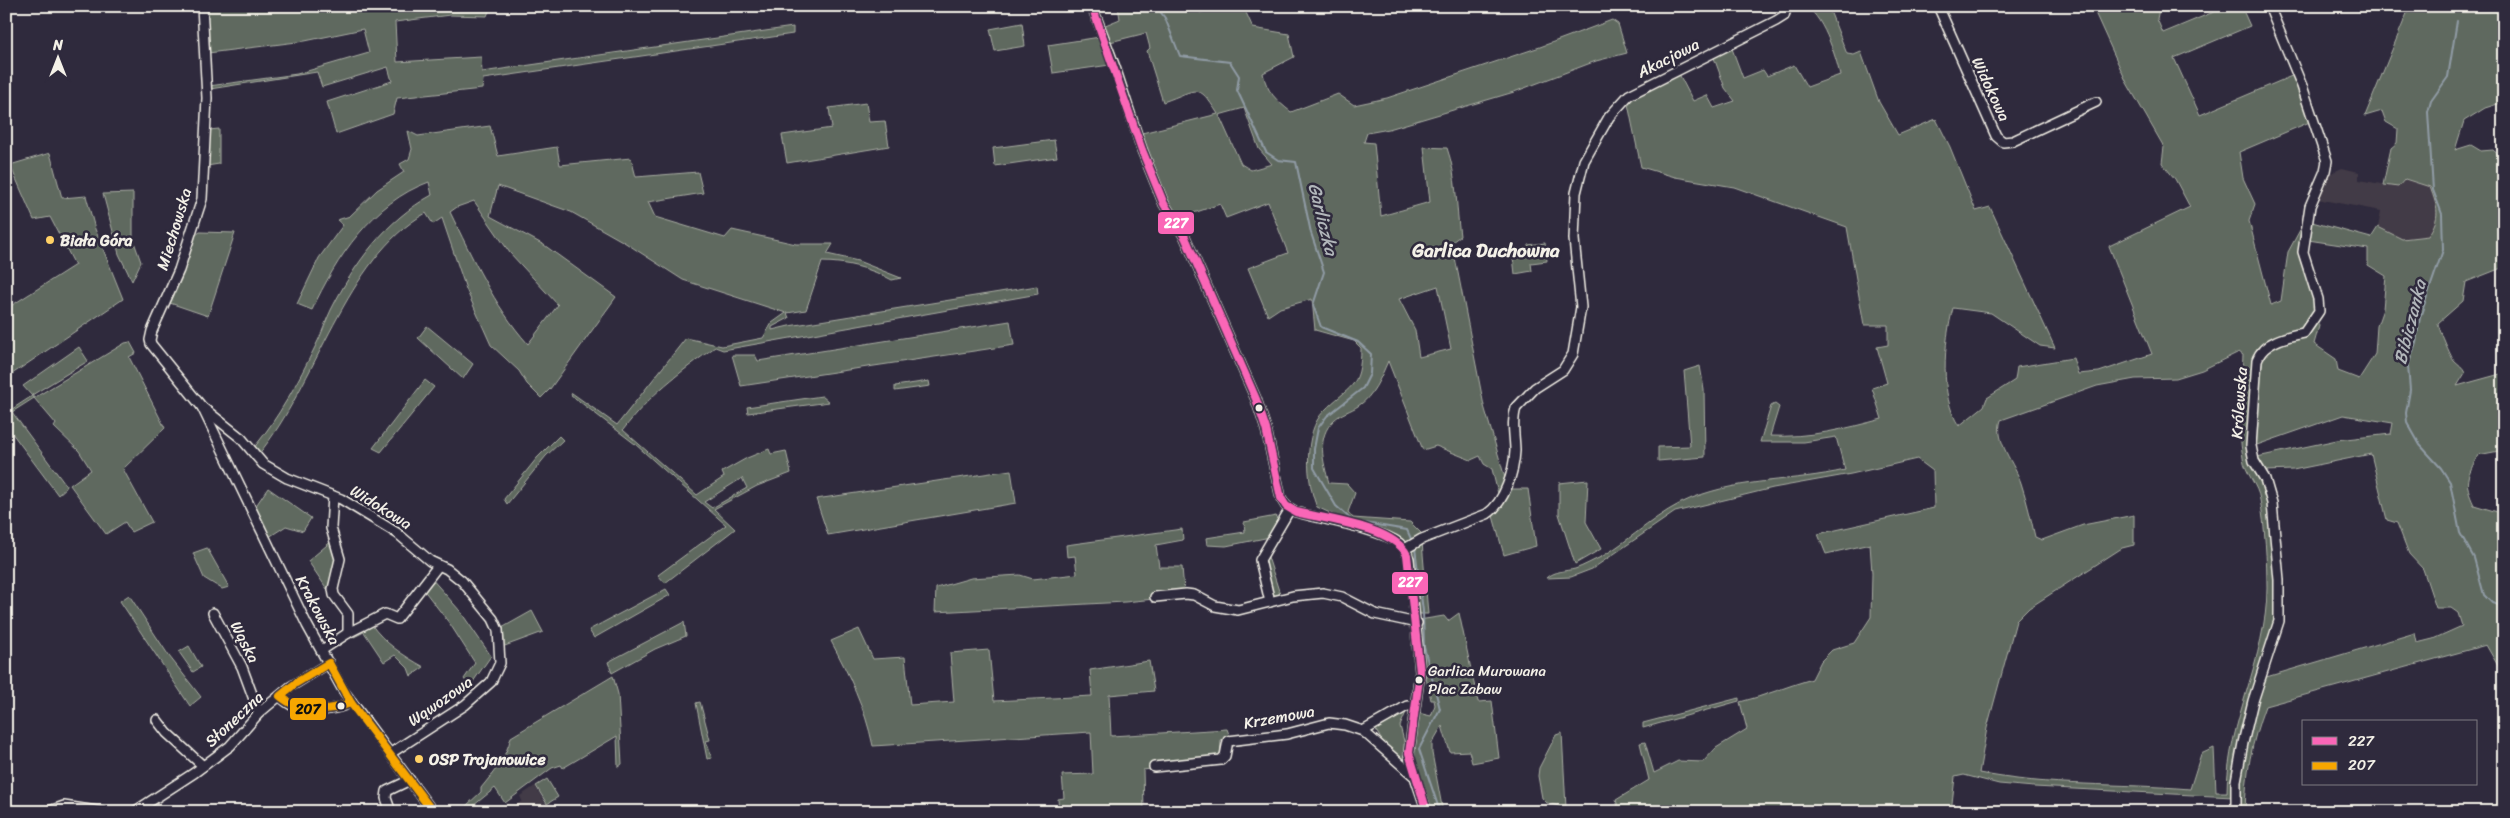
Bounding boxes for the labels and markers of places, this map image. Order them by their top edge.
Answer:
place label: Biała Góra [60,226,133,255]
marker: Biała Góra [44,234,56,246]
unlabelled marker [1254,403,1264,413]
place label: Garlica Murowana Plac Zabaw [1428,658,1546,702]
marker: Garlica Murowana Plac Zabaw [1414,675,1424,685]
unlabelled marker [336,701,346,711]
place label: OSP Trojanowice [428,745,546,774]
marker: OSP Trojanowice [413,753,425,765]

